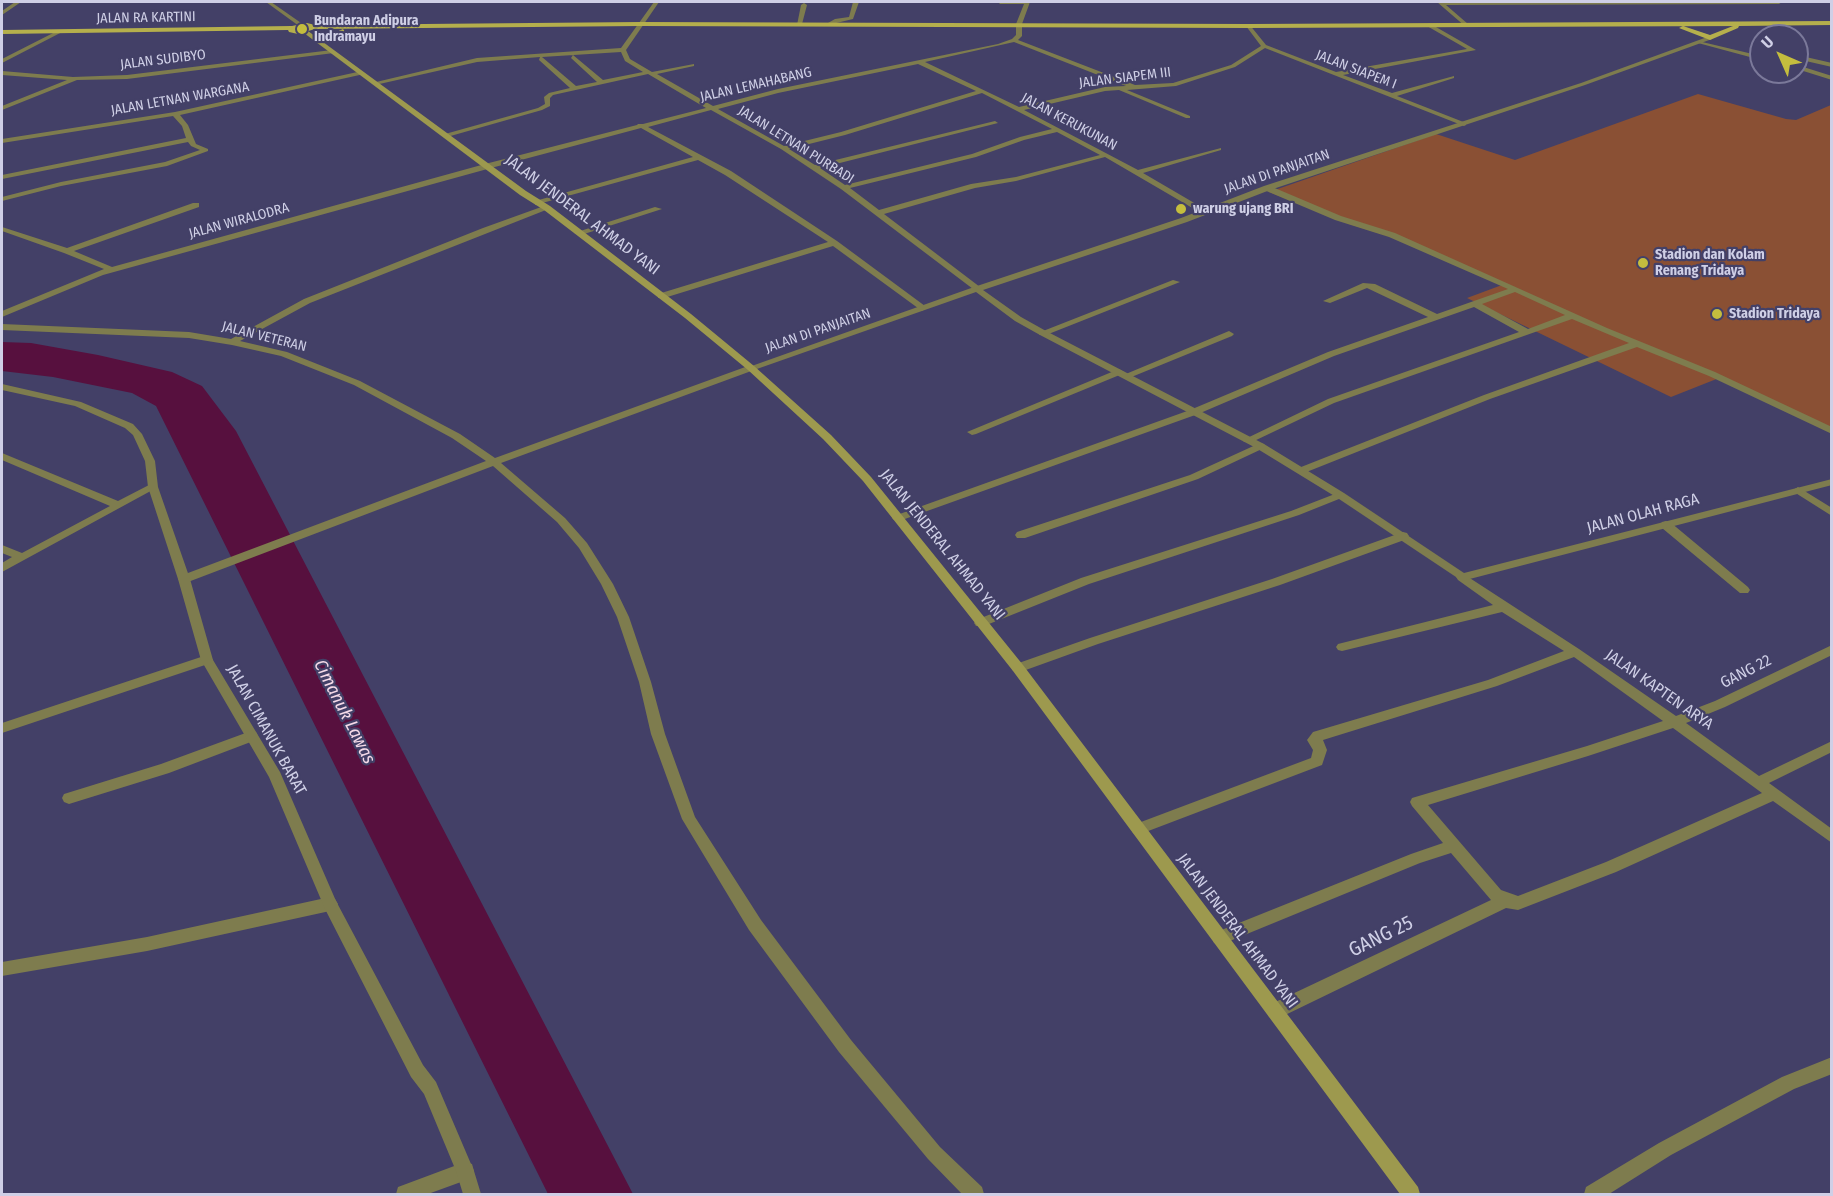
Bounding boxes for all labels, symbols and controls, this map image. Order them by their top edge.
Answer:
street label: JALAN RA KARTINI [96,9,196,27]
place label: Bundaran Adipura Indramayu [314,13,418,46]
marker: Bundaran Adipura Indramayu [295,22,309,36]
north arrow [1749,24,1809,84]
text: U [1757,32,1777,52]
street label: JALAN SUDIBYO [119,46,207,74]
street label: JALAN SIAPEM I [1313,47,1399,93]
street label: JALAN LEMAHABANG [699,64,813,106]
street label: JALAN SIAPEM III [1078,64,1172,92]
street label: JALAN LETNAN WARGANA [110,79,250,119]
street label: JALAN KERUKUNAN [1018,90,1120,154]
street label: JALAN LETNAN PURBADI [735,103,857,187]
street label: JALAN DI PANJAITAN [1222,146,1332,198]
street label: JALAN JENDERAL AHMAD YANI [501,151,663,279]
street label: JALAN WIRALODRA [187,200,291,242]
place label: warung ujang BRI [1193,201,1293,217]
marker: warung ujang BRI [1174,202,1188,216]
place label: Stadion dan Kolam Renang Tridaya [1655,247,1765,280]
marker: Stadion dan Kolam Renang Tridaya [1636,256,1650,270]
street label: JALAN DI PANJAITAN [763,305,873,357]
place label: Stadion Tridaya [1729,306,1820,322]
marker: Stadion Tridaya [1710,307,1724,321]
street label: JALAN VETERAN [220,318,308,356]
street label: JALAN JENDERAL AHMAD YANI [875,466,1009,624]
street label: JALAN OLAH RAGA [1585,490,1701,538]
street label: JALAN KAPTEN ARYA [1601,646,1717,734]
street label: GANG 22 [1717,651,1775,693]
water label: Cimanuk Lawas [308,656,380,768]
street label: JALAN CIMANUK BARAT [222,661,310,799]
street label: JALAN JENDERAL AHMAD YANI [1173,850,1301,1012]
street label: GANG 25 [1345,911,1417,963]

